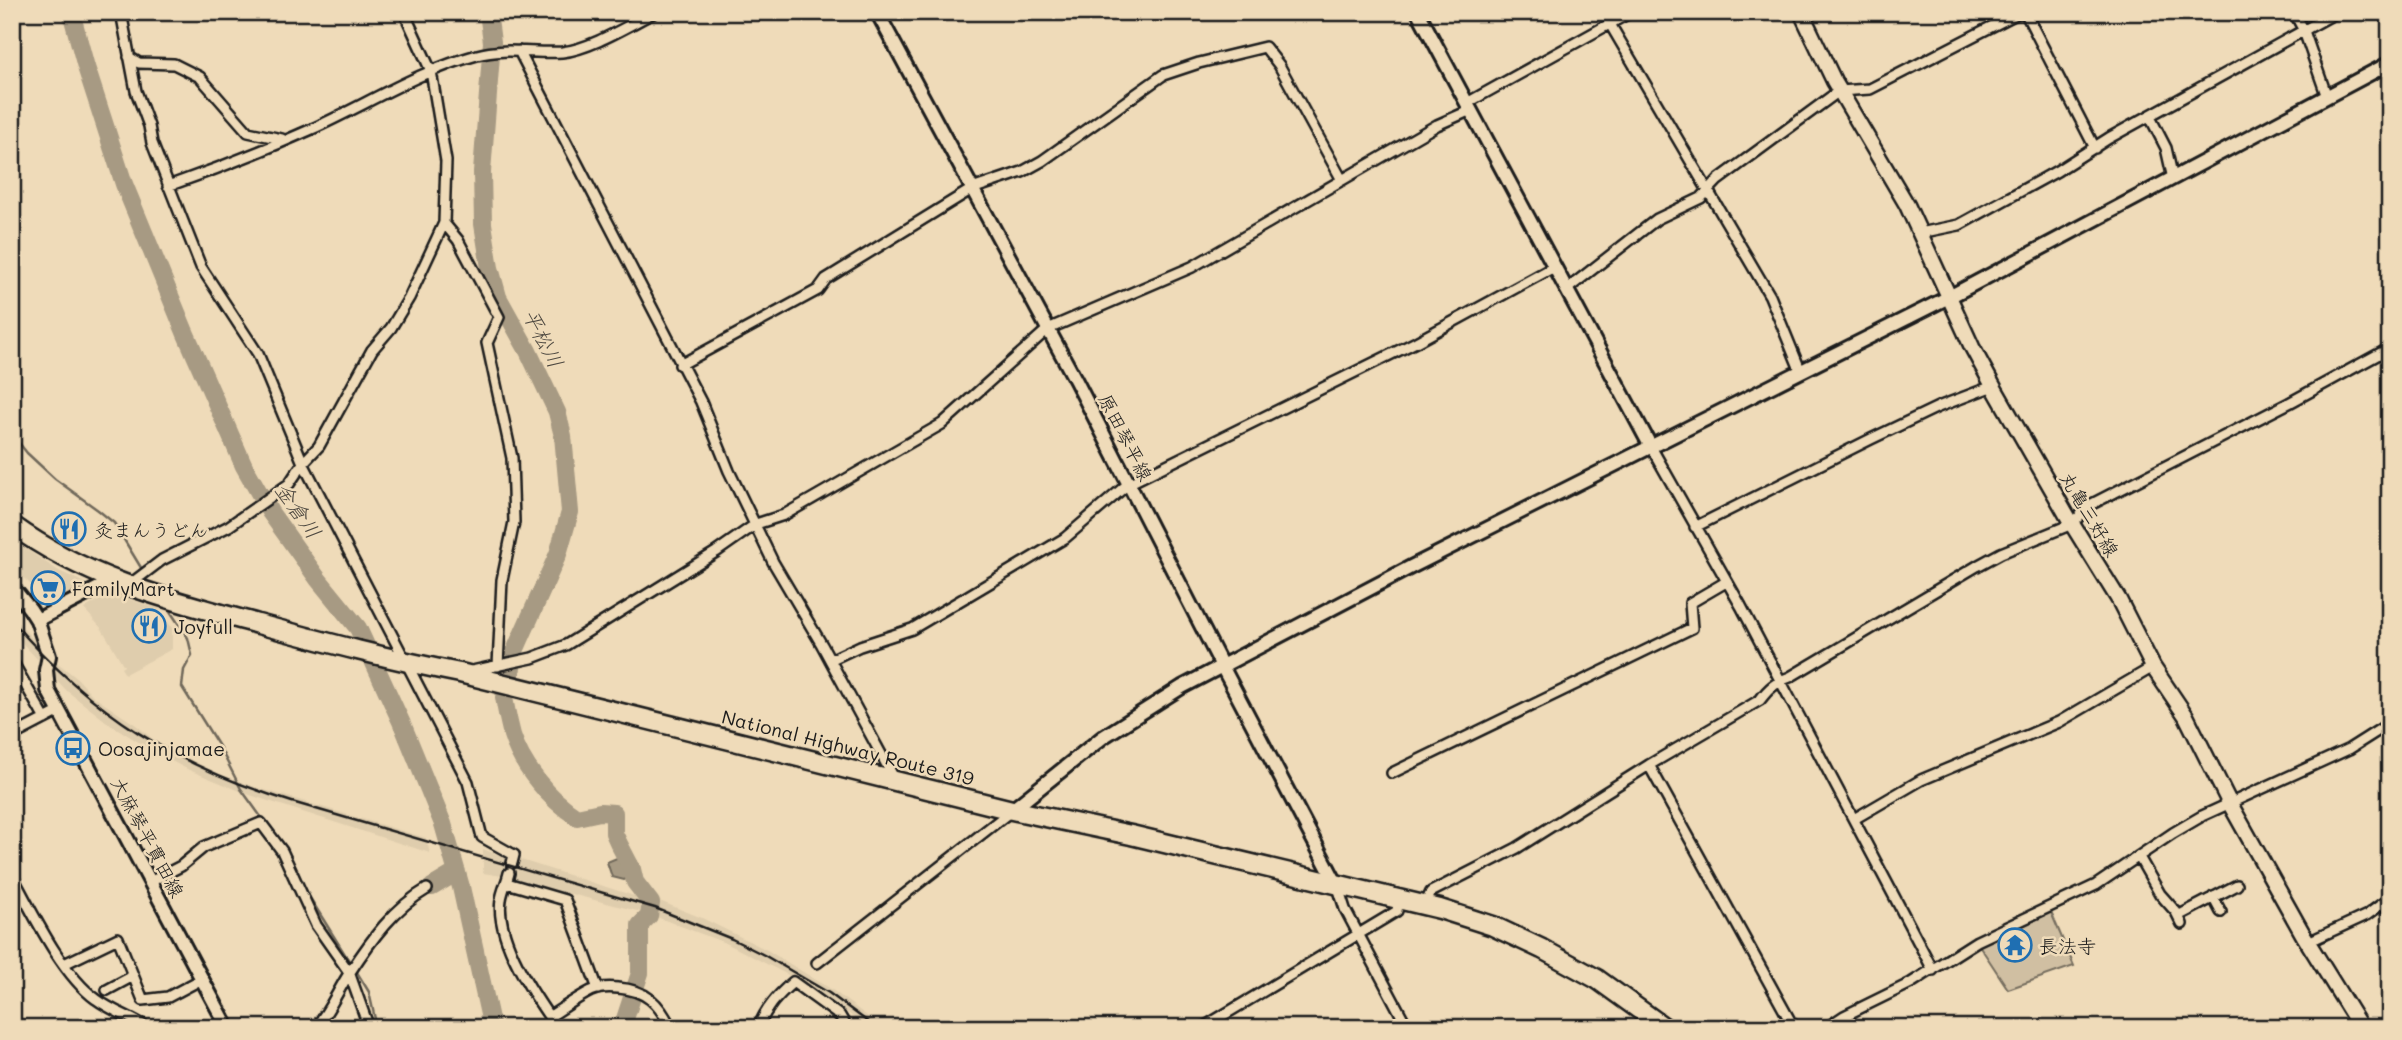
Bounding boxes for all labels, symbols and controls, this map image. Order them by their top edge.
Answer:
water label: 平松川 [518,304,570,372]
street label: 原田琴平線 [1093,389,1159,485]
street label: 丸亀三好線 [2055,467,2125,561]
water label: 金倉川 [270,476,328,544]
restaurant icon: 灸まんうどん [50,510,88,548]
place label: 灸まんうどん [94,517,208,542]
supermarket icon: FamilyMart [29,569,67,607]
place label: FamilyMart [72,576,175,601]
restaurant icon: Joyfull [130,607,168,645]
place label: Joyfull [174,614,233,639]
street label: National Highway Route 319 [719,704,977,790]
bus stop icon: Oosajinjamae [54,729,92,767]
place label: Oosajinjamae [98,736,225,761]
street label: 大麻琴平貫田線 [106,772,190,902]
temple icon: 長法寺 [1996,926,2034,964]
place label: 長法寺 [2039,933,2096,958]

